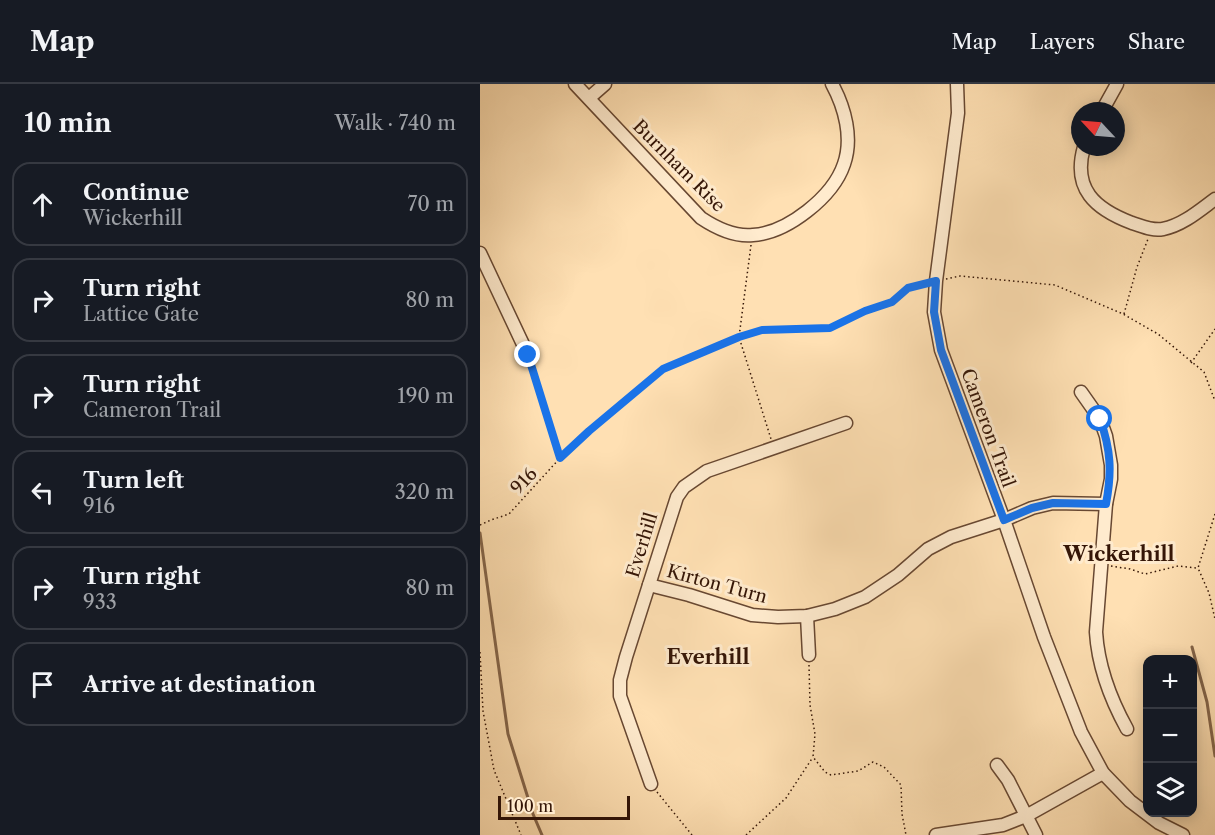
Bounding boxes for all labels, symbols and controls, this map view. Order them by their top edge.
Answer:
text: Map [30,24,94,58]
text: Map [952,29,997,54]
text: Layers [1030,29,1095,54]
text: Share [1128,29,1185,54]
north arrow [1071,102,1125,156]
text: 10 min [24,107,112,139]
text: Walk · 740 m [335,111,456,135]
street label: Burnham Rise [628,115,730,217]
text: Continue [83,179,189,206]
icon: ahead [26,188,59,221]
text: 70 m [408,192,454,216]
text: Wickerhill [83,206,182,230]
text: Turn right [83,275,201,302]
icon: right [26,284,59,317]
text: 80 m [406,288,454,312]
text: Lattice Gate [83,302,199,326]
route end [514,341,540,367]
street label: Cameron Trail [956,366,1020,490]
text: Turn right [83,371,201,398]
icon: right [26,380,59,413]
text: 190 m [397,384,454,408]
text: Cameron Trail [83,398,221,422]
route start [1086,405,1112,431]
street label: 916 [506,463,542,499]
text: Turn left [83,467,184,494]
icon: left [26,476,59,509]
text: 320 m [395,480,454,504]
text: 916 [83,494,115,518]
street label: Everhill [622,510,662,580]
district label: Wickerhill [1062,542,1175,566]
street label: Kirton Turn [664,560,770,608]
text: Turn right [83,563,201,590]
icon: right [26,572,59,605]
text: 80 m [406,576,454,600]
text: 933 [83,590,117,614]
district label: Everhill [667,645,749,669]
map controls [1143,655,1197,817]
button: + [1143,655,1197,709]
icon: arrive [26,668,59,701]
text: Arrive at destination [83,671,316,698]
button: − [1143,709,1197,763]
button: layers [1143,763,1197,817]
scale bar [498,793,630,820]
text: 100 m [507,796,553,816]

